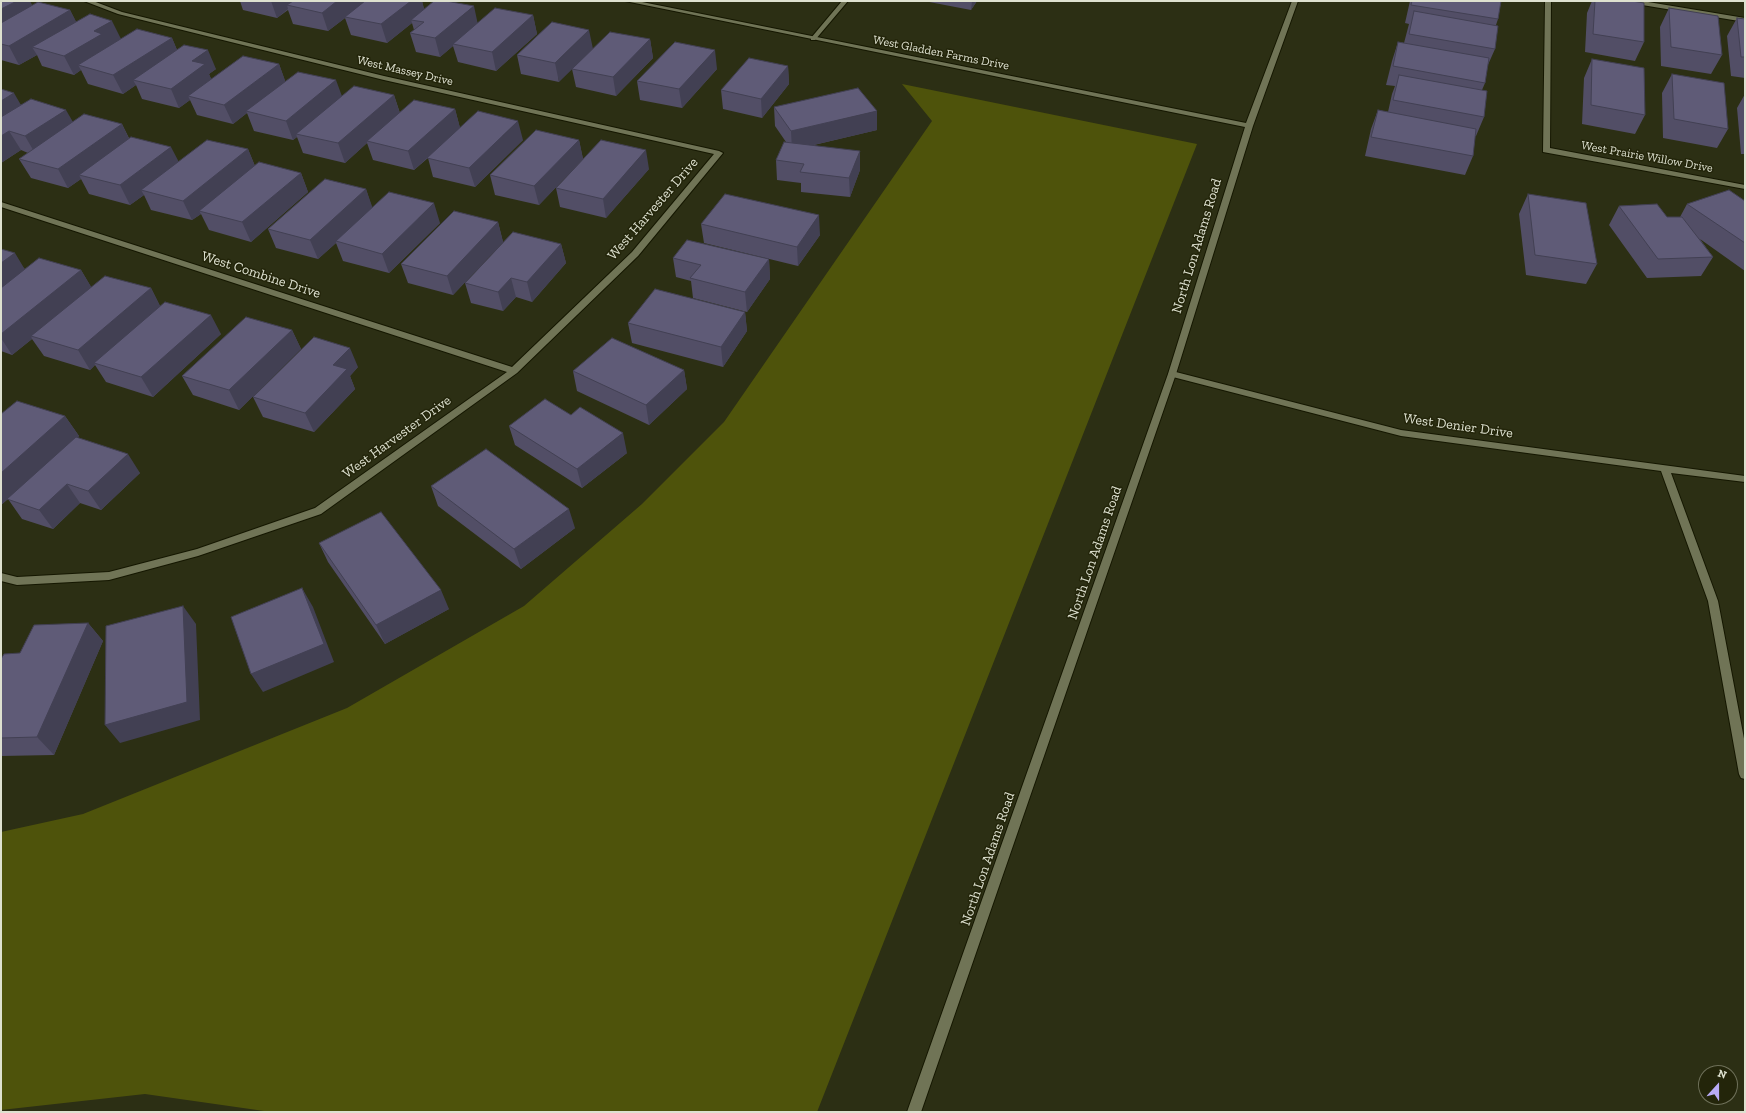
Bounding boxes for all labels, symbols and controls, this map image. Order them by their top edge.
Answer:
street label: West Gladden Farms Drive [872,33,1010,73]
street label: West Massey Drive [356,53,454,89]
street label: West Prairie Willow Drive [1580,138,1714,176]
street label: West Harvester Drive [604,154,702,264]
street label: North Lon Adams Road [1168,177,1226,315]
street label: West Combine Drive [199,248,323,302]
street label: West Harvester Drive [339,392,455,482]
street label: West Denier Drive [1402,410,1514,442]
street label: North Lon Adams Road [1064,484,1126,622]
street label: North Lon Adams Road [957,790,1019,928]
north arrow [1698,1065,1738,1105]
text: N [1716,1067,1728,1082]

